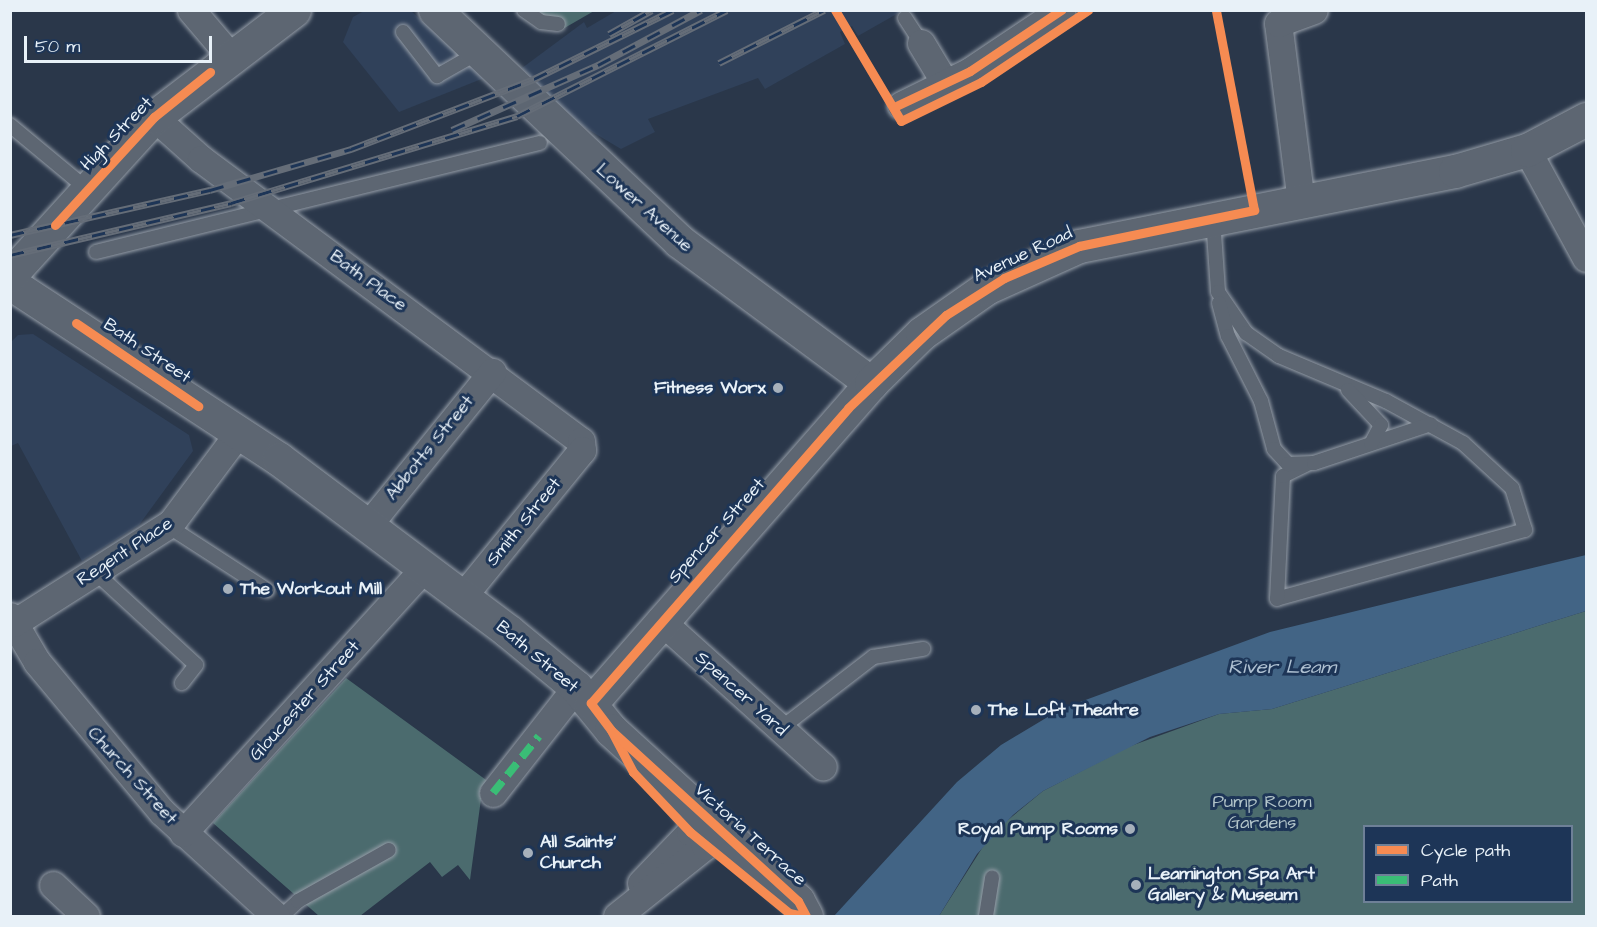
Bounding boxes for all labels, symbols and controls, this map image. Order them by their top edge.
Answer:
scale bar [27,24,214,62]
text: 50 m [35,34,80,59]
street label: High Street [76,92,158,176]
street label: Lower Avenue [591,159,697,257]
street label: Avenue Road [970,223,1076,287]
street label: Bath Place [325,246,411,316]
street label: Bath Street [99,314,195,388]
place label: Fitness Worx [654,377,766,399]
marker: Fitness Worx [771,381,785,395]
street label: Abbotts Street [381,391,479,505]
street label: Smith Street [482,474,566,570]
street label: Spencer Street [664,474,770,588]
street label: Regent Place [73,513,177,591]
place label: The Workout Mill [240,578,382,600]
marker: The Workout Mill [221,582,235,596]
street label: Bath Street [491,616,583,698]
street label: Gloucester Street [245,636,365,766]
street label: Spencer Yard [690,647,792,741]
water label: River Leam [1228,655,1336,679]
place label: The Loft Theatre [988,699,1139,721]
marker: The Loft Theatre [969,703,983,717]
street label: Church Street [83,723,181,829]
street label: Victoria Terrace [690,779,810,891]
park label: Pump Room Gardens [1213,792,1311,834]
place label: Royal Pump Rooms [958,818,1118,840]
marker: Royal Pump Rooms [1123,822,1137,836]
legend [1363,825,1573,903]
place label: All Saints' Church [540,832,616,874]
text: Cycle path [1421,838,1510,863]
marker: All Saints' Church [521,846,535,860]
place label: Leamington Spa Art Gallery & Museum [1148,864,1315,906]
text: Path [1421,868,1458,893]
marker: Leamington Spa Art Gallery & Museum [1129,878,1143,892]

